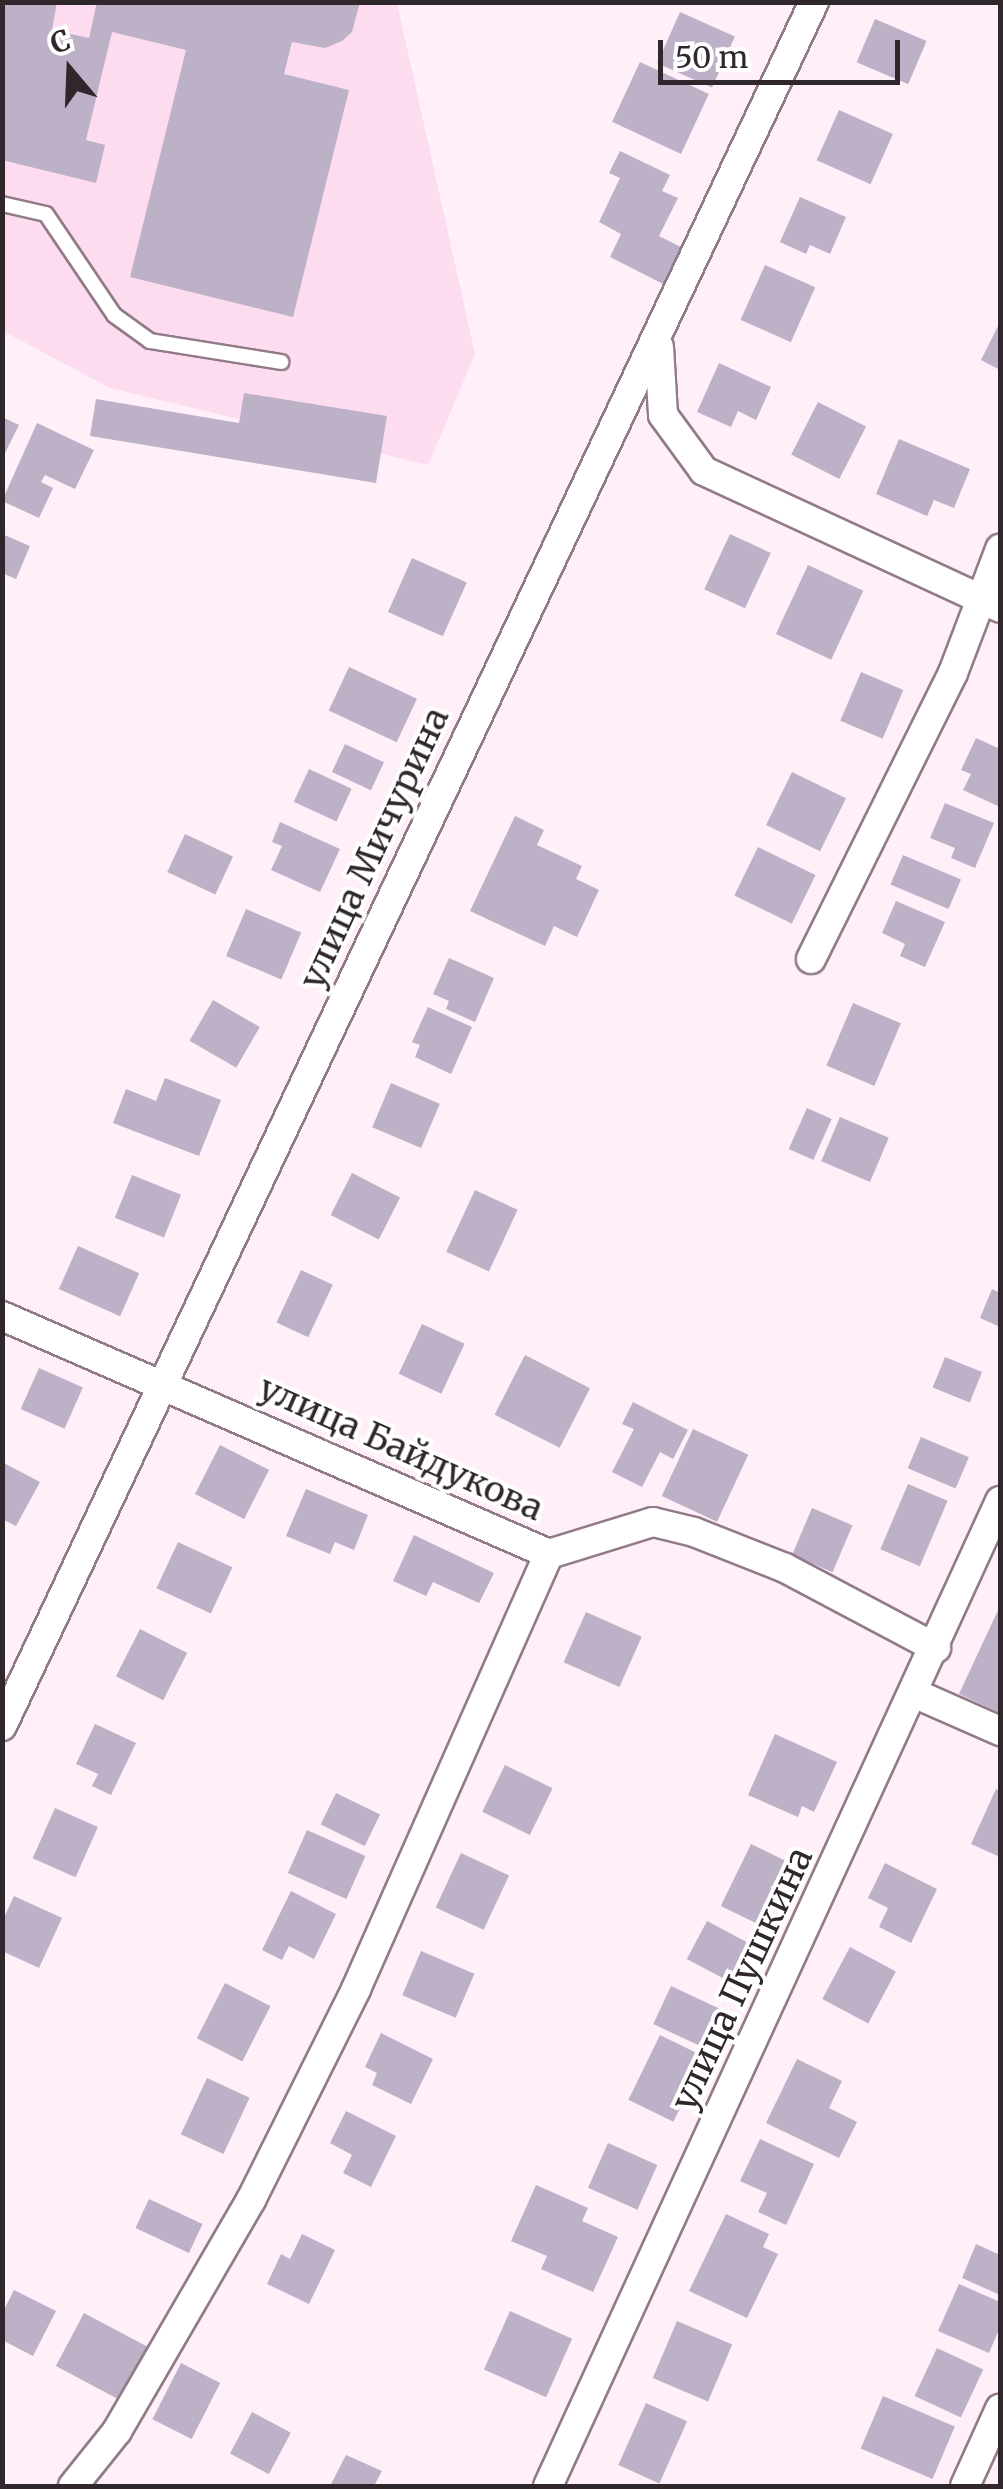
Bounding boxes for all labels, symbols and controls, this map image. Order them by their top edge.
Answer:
north arrow [20,20,120,120]
scale bar [663,20,906,82]
text: С [46,22,75,62]
text: 50 m [675,38,748,76]
street label: улица Мичурина [290,701,458,995]
street label: улица Байдукова [252,1366,550,1530]
street label: улица Пушкина [663,1841,821,2117]

